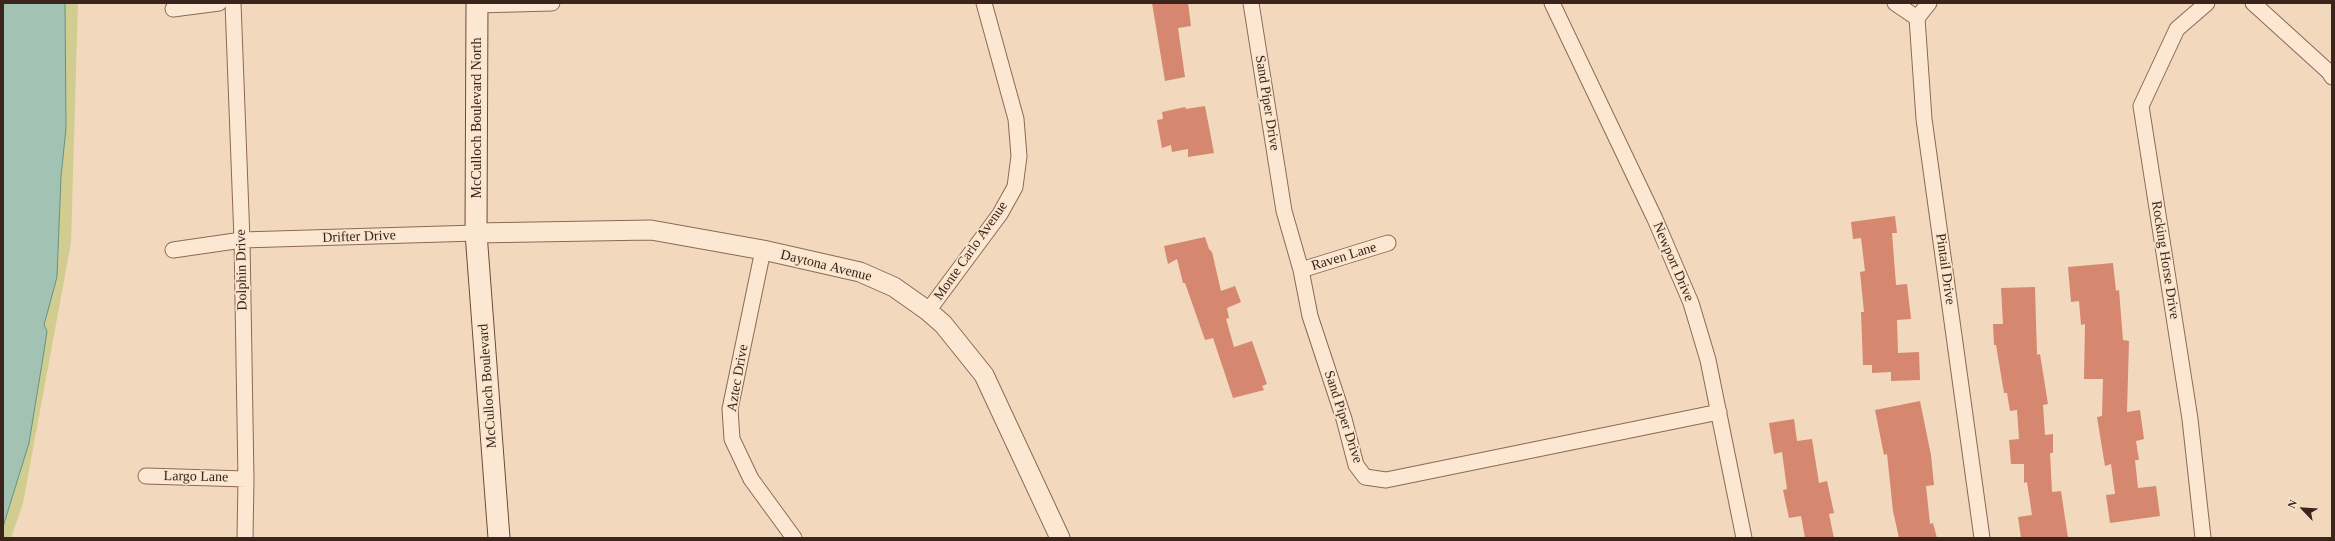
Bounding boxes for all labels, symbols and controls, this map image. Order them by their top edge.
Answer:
street label: McCulloch Boulevard North [469,38,485,198]
street label: Sand Piper Drive [1251,54,1283,152]
street label: Monte Carlo Avenue [931,198,1011,304]
street label: Rocking Horse Drive [2147,200,2183,320]
street label: Newport Drive [1649,220,1697,304]
street label: Drifter Drive [322,227,396,247]
street label: Dolphin Drive [233,229,251,311]
street label: Pintail Drive [1932,232,1958,306]
street label: Raven Lane [1309,239,1379,275]
street label: Daytona Avenue [779,247,873,285]
street label: McCulloch Boulevard [475,323,501,449]
street label: Aztec Drive [724,343,752,413]
street label: Sand Piper Drive [1320,369,1366,465]
street label: Largo Lane [164,468,228,486]
north arrow [2283,489,2323,529]
text: N [2285,498,2299,510]

